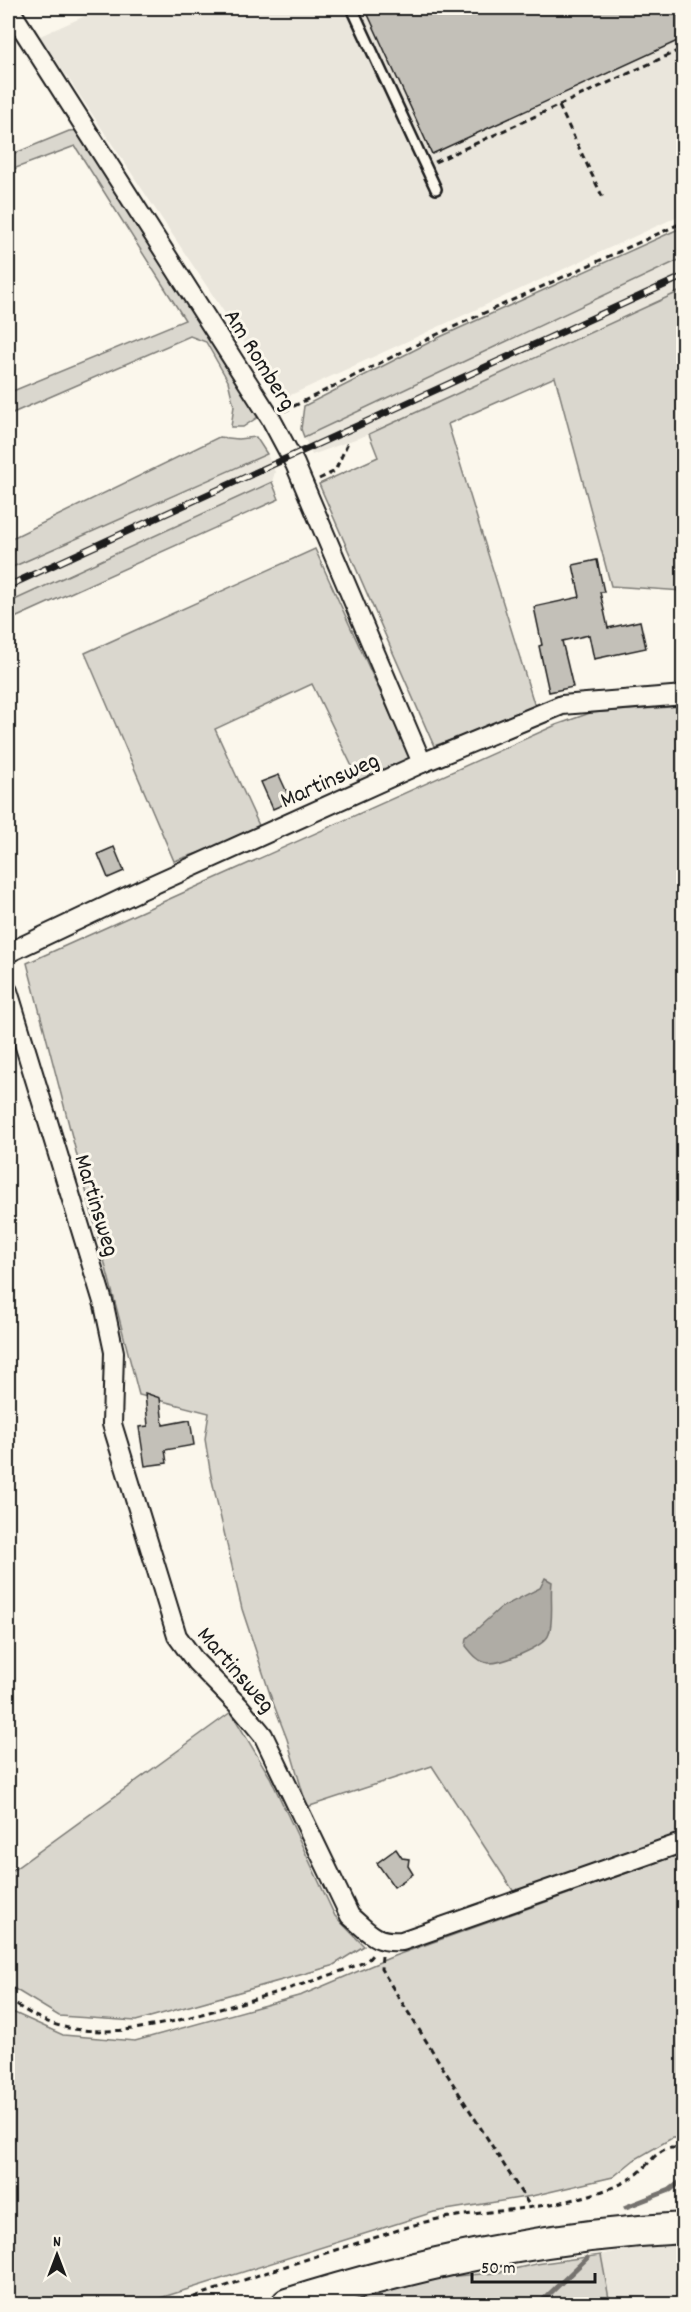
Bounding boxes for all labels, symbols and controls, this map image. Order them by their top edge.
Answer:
street label: Am Romberg [214,303,303,418]
street label: Martinsweg [275,745,385,819]
street label: Martinsweg [63,1151,127,1261]
street label: Martinsweg [187,1620,282,1722]
north arrow [27,2225,87,2285]
text: N [53,2231,61,2254]
scale bar [472,2246,595,2284]
text: 50 m [481,2257,516,2282]

